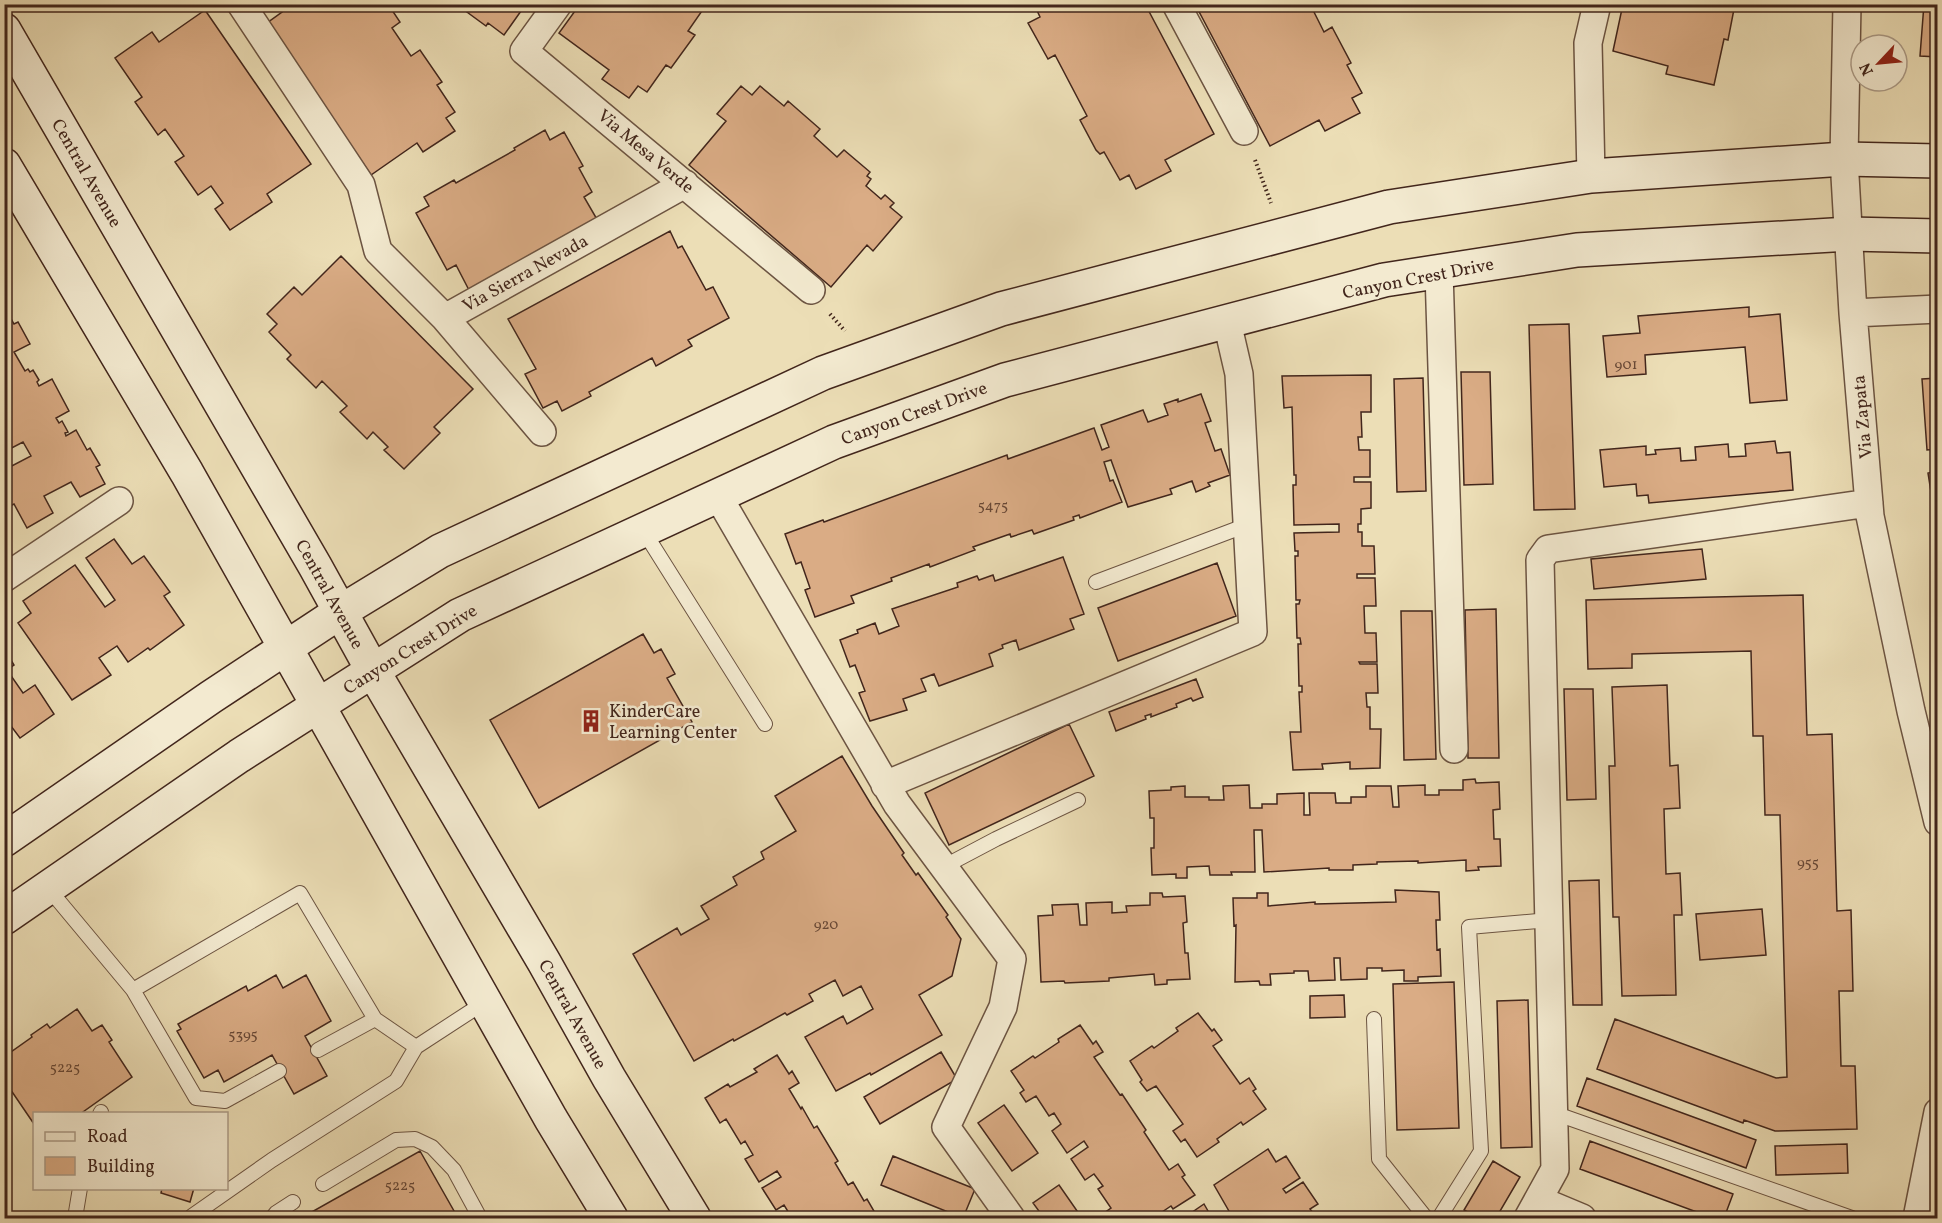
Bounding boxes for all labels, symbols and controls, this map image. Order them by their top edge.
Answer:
north arrow [1849,33,1909,93]
text: N [1855,58,1880,79]
street label: Via Mesa Verde [591,104,699,200]
street label: Central Avenue [44,115,127,233]
street label: Via Sierra Nevada [458,229,593,319]
street label: Canyon Crest Drive [1340,253,1496,306]
house number: 901 [1615,355,1637,376]
street label: Via Zapata [1847,374,1880,460]
street label: Canyon Crest Drive [838,376,991,452]
house number: 5475 [978,496,1008,517]
street label: Central Avenue [288,535,369,654]
street label: Canyon Crest Drive [339,599,483,702]
place label: KinderCare Learning Center [609,700,738,746]
building icon: KinderCare Learning Center [578,708,604,734]
house number: 955 [1797,853,1819,874]
house number: 920 [814,915,838,936]
street label: Central Avenue [531,955,612,1074]
house number: 5395 [228,1025,258,1046]
house number: 5225 [50,1058,80,1079]
legend [33,1112,228,1190]
text: Road [87,1125,128,1150]
text: Building [87,1155,155,1180]
house number: 5225 [385,1176,415,1197]

